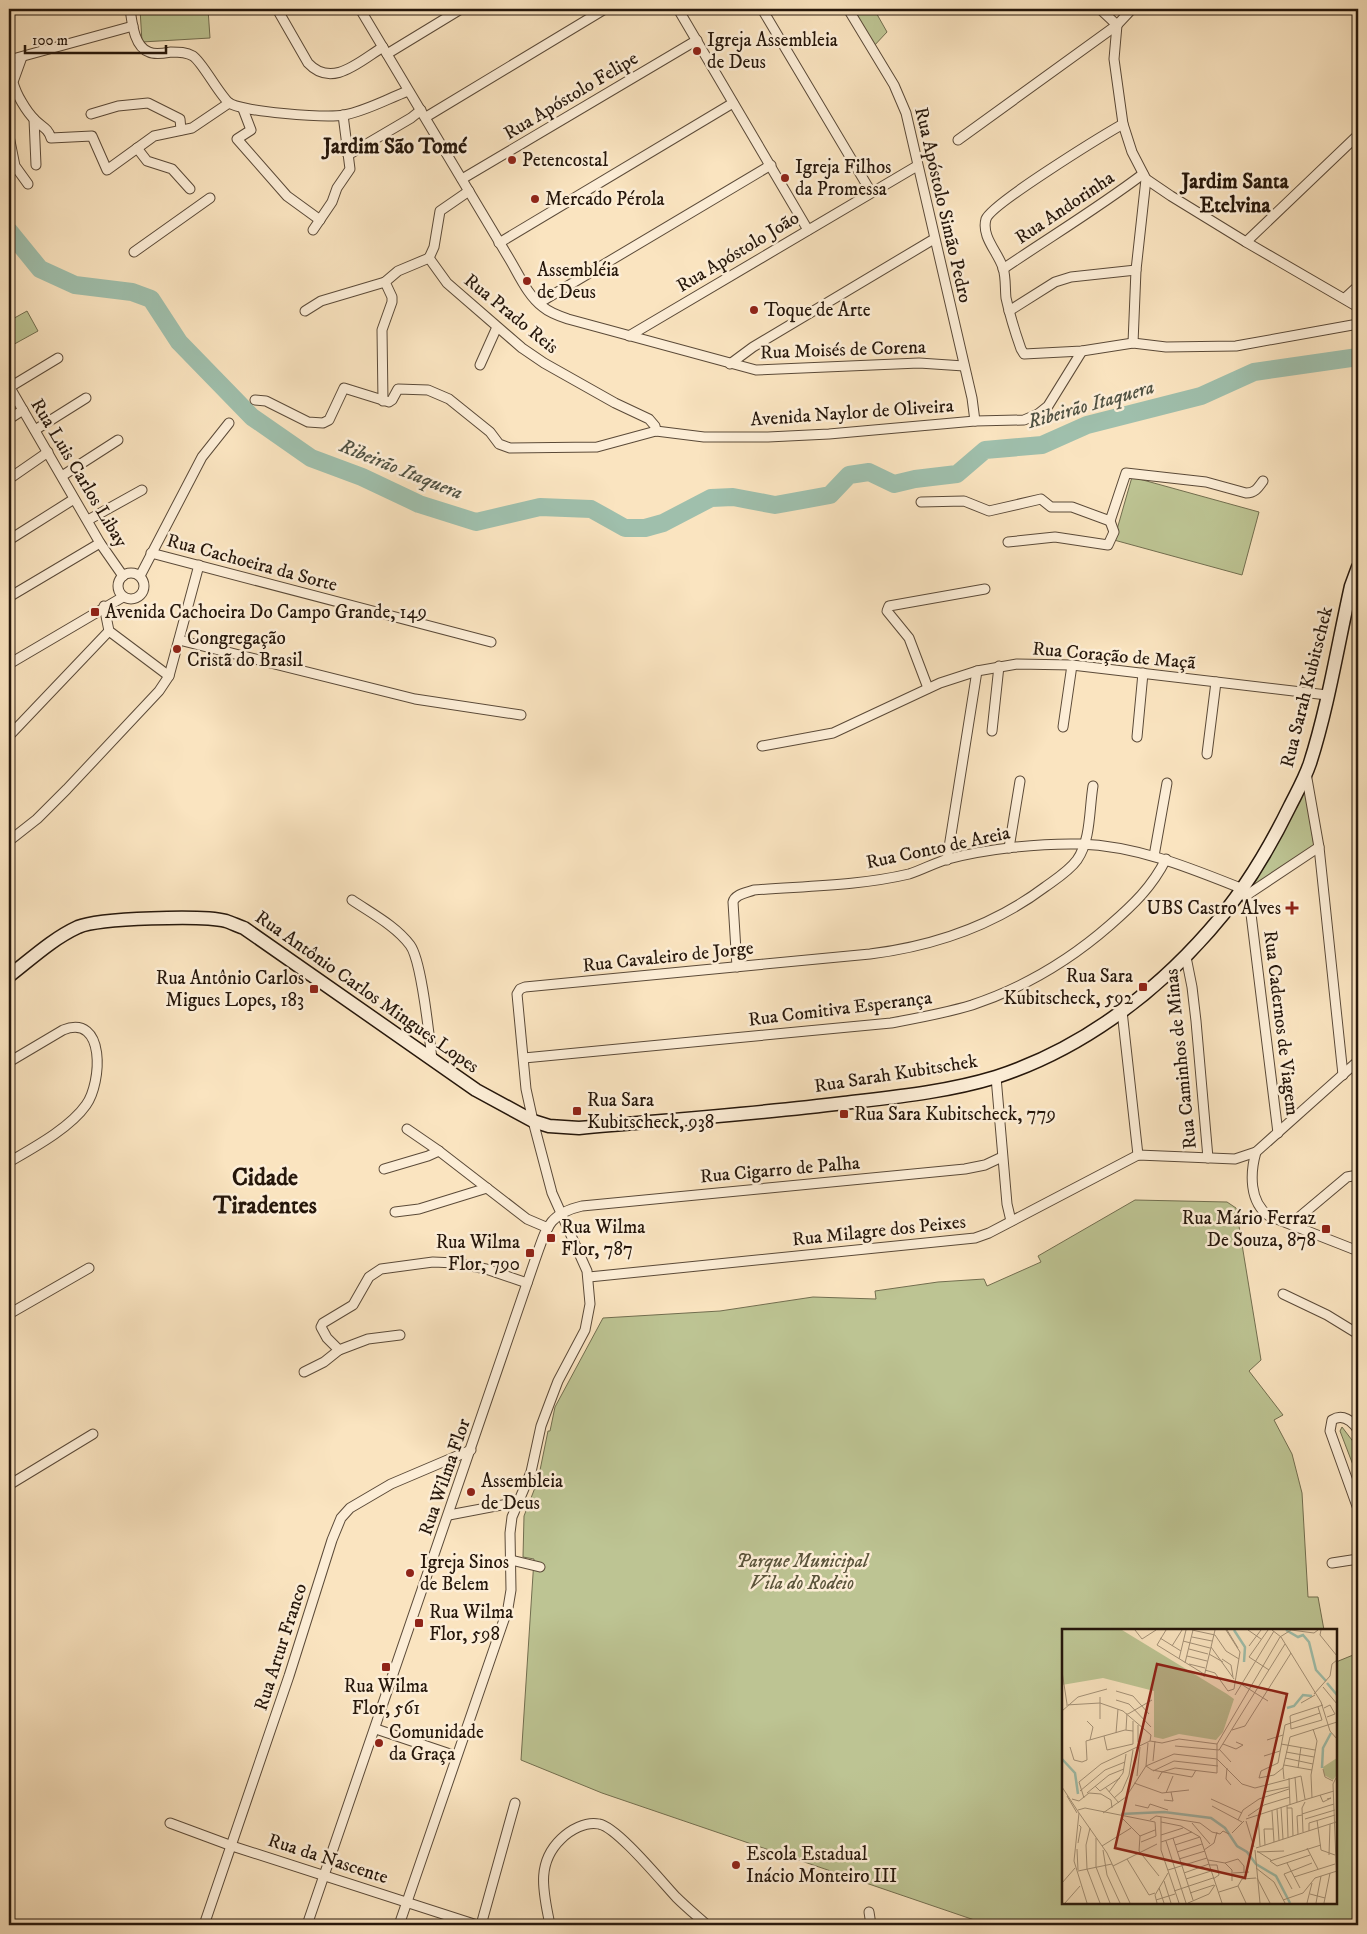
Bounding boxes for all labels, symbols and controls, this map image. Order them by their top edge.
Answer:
scale bar [25,22,166,54]
place label: Igreja Assembleia de Deus [707,29,838,74]
text: 100 m [32,31,68,50]
marker: Igreja Assembleia de Deus [691,45,703,57]
street label: Rua Apóstolo Felipe [500,47,642,145]
street label: Rua Apóstolo Simão Pedro [909,105,977,305]
district label: Jardim São Tomé [321,134,467,160]
place label: Petencostal [522,149,608,172]
marker: Petencostal [506,154,518,166]
place label: Igreja Filhos da Promessa [795,156,891,201]
street label: Rua Andorinha [1011,166,1119,250]
district label: Jardim Santa Etelvina [1179,169,1290,219]
marker: Igreja Filhos da Promessa [779,172,791,184]
place label: Mercado Pérola [545,188,665,211]
marker: Mercado Pérola [529,193,541,205]
street label: Rua Apóstolo João [672,206,804,298]
place label: Assembléia de Deus [537,259,619,304]
street label: Rua Prado Reis [459,269,563,359]
marker: Assembléia de Deus [521,275,533,287]
place label: Toque de Arte [764,299,871,323]
marker: Toque de Arte [748,304,760,316]
street label: Rua Moisés de Corena [760,336,926,364]
water label: Ribeirão Itaquera [1024,375,1157,435]
street label: Rua Luis Carlos Libay [25,394,133,552]
street label: Avenida Naylor de Oliveira [750,394,954,432]
water label: Ribeirão Itaquera [335,434,466,506]
street label: Rua Cachoeira da Sorte [164,529,340,597]
place label: Avenida Cachoeira Do Campo Grande, 149 [105,601,427,624]
street label: Rua Sarah Kubitschek [1276,604,1338,770]
marker: Avenida Cachoeira Do Campo Grande, 149 [89,606,101,618]
place label: Congregação Cristã do Brasil [187,627,303,672]
street label: Rua Coração de Maçã [1032,637,1196,675]
marker: Congregação Cristã do Brasil [171,643,183,655]
street label: Rua Conto de Areia [864,822,1012,874]
place label: UBS Castro Alves [1147,897,1281,920]
marker: UBS Castro Alves [1285,901,1299,915]
street label: Rua Antônio Carlos Mingues Lopes [251,906,483,1078]
street label: Rua Cadernos de Viagem [1258,929,1304,1117]
street label: Rua Cavaleiro de Jorge [581,937,755,977]
place label: Rua Sara Kubitscheck, 592 [1003,965,1134,1010]
place label: Rua Antônio Carlos Migues Lopes, 183 [156,967,304,1012]
street label: Rua Caminhos de Minas [1160,968,1202,1150]
marker: Rua Sara Kubitscheck, 592 [1137,981,1149,993]
marker: Rua Antônio Carlos Migues Lopes, 183 [308,983,320,995]
street label: Rua Comitiva Esperança [747,986,933,1032]
street label: Rua Sarah Kubitschek [813,1050,980,1098]
place label: Rua Sara Kubitscheck, 938 [587,1089,714,1134]
place label: Rua Sara Kubitscheck, 779 [854,1103,1056,1126]
marker: Rua Sara Kubitscheck, 938 [571,1105,583,1117]
marker: Rua Sara Kubitscheck, 779 [838,1108,850,1120]
street label: Rua Cigarro de Palha [699,1152,861,1188]
district label: Cidade Tiradentes [212,1163,317,1221]
place label: Rua Mário Ferraz De Souza, 878 [1182,1207,1316,1252]
street label: Rua Milagre dos Peixes [791,1210,967,1252]
place label: Rua Wilma Flor, 787 [561,1216,645,1261]
marker: Rua Mário Ferraz De Souza, 878 [1320,1223,1332,1235]
place label: Rua Wilma Flor, 790 [436,1231,520,1276]
marker: Rua Wilma Flor, 787 [545,1232,557,1244]
marker: Rua Wilma Flor, 790 [524,1247,536,1259]
street label: Rua Wilma Flor [414,1416,476,1538]
place label: Assembleia de Deus [481,1470,563,1515]
marker: Assembleia de Deus [465,1486,477,1498]
park label: Parque Municipal Vila do Rodeio [736,1550,870,1595]
place label: Igreja Sinos de Belem [420,1551,509,1596]
marker: Igreja Sinos de Belem [404,1567,416,1579]
street label: Rua Artur Franco [250,1580,312,1714]
place label: Rua Wilma Flor, 598 [429,1601,513,1646]
marker: Rua Wilma Flor, 598 [413,1617,425,1629]
inset map [1062,1629,1337,1904]
marker: Rua Wilma Flor, 561 [380,1661,392,1673]
place label: Rua Wilma Flor, 561 [344,1675,428,1720]
place label: Comunidade da Graça [389,1721,484,1766]
marker: Comunidade da Graça [373,1737,385,1749]
street label: Rua da Nascente [265,1829,391,1889]
place label: Escola Estadual Inácio Monteiro III [746,1843,897,1888]
marker: Escola Estadual Inácio Monteiro III [730,1859,742,1871]

